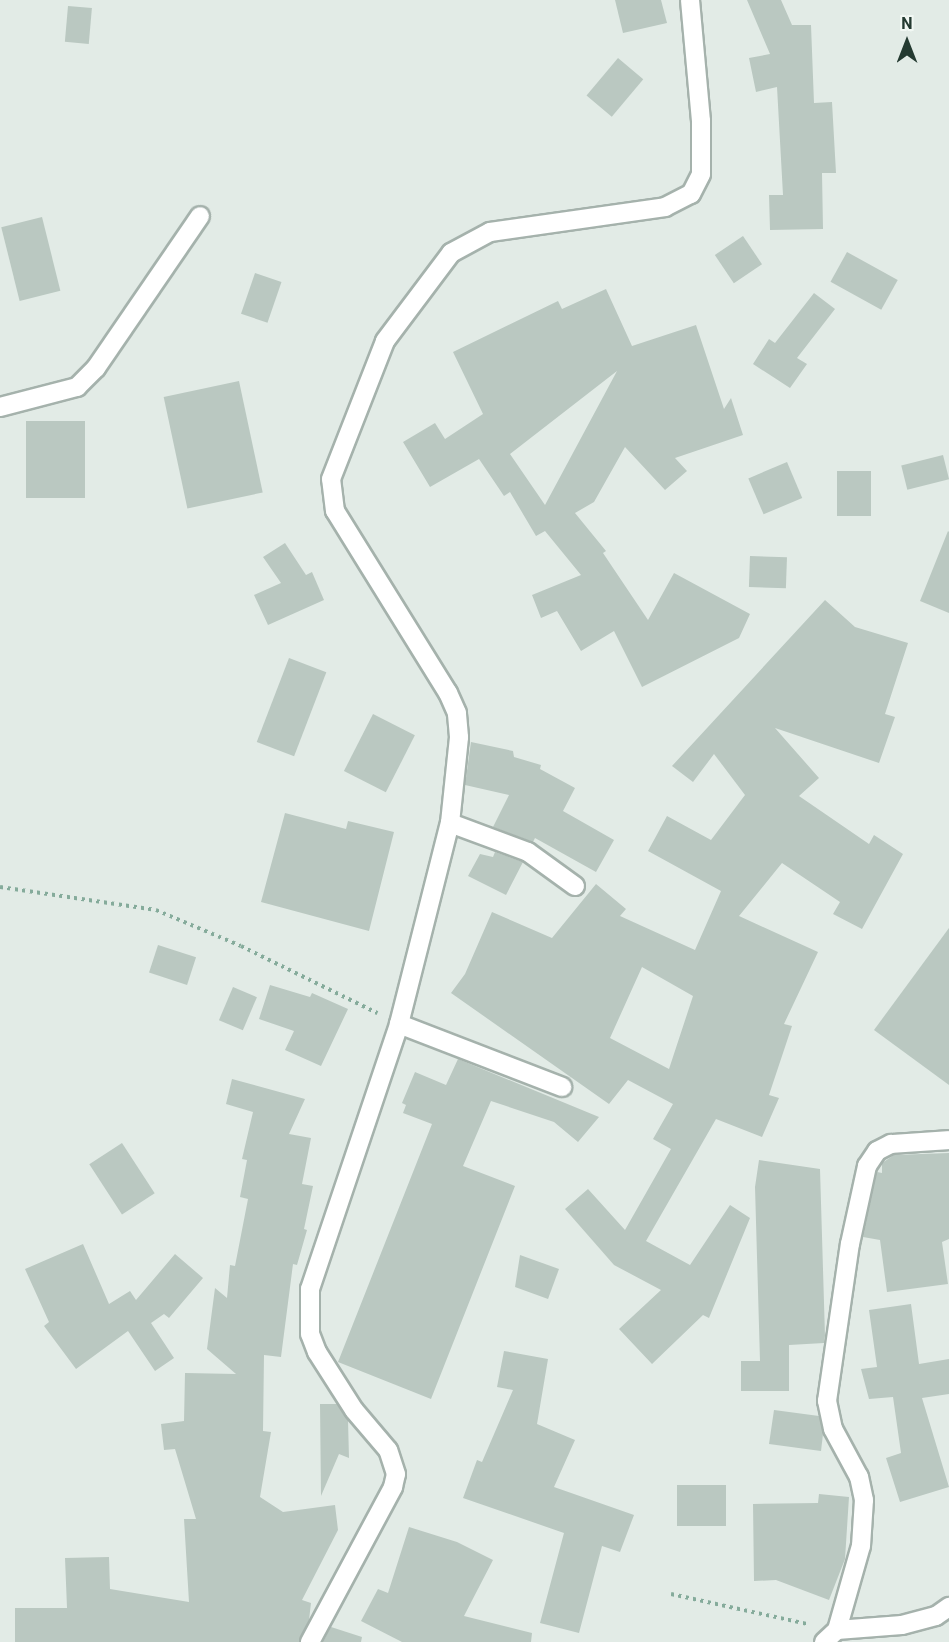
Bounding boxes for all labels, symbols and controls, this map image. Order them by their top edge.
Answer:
north arrow [877,12,937,72]
text: N [901,14,913,33]

